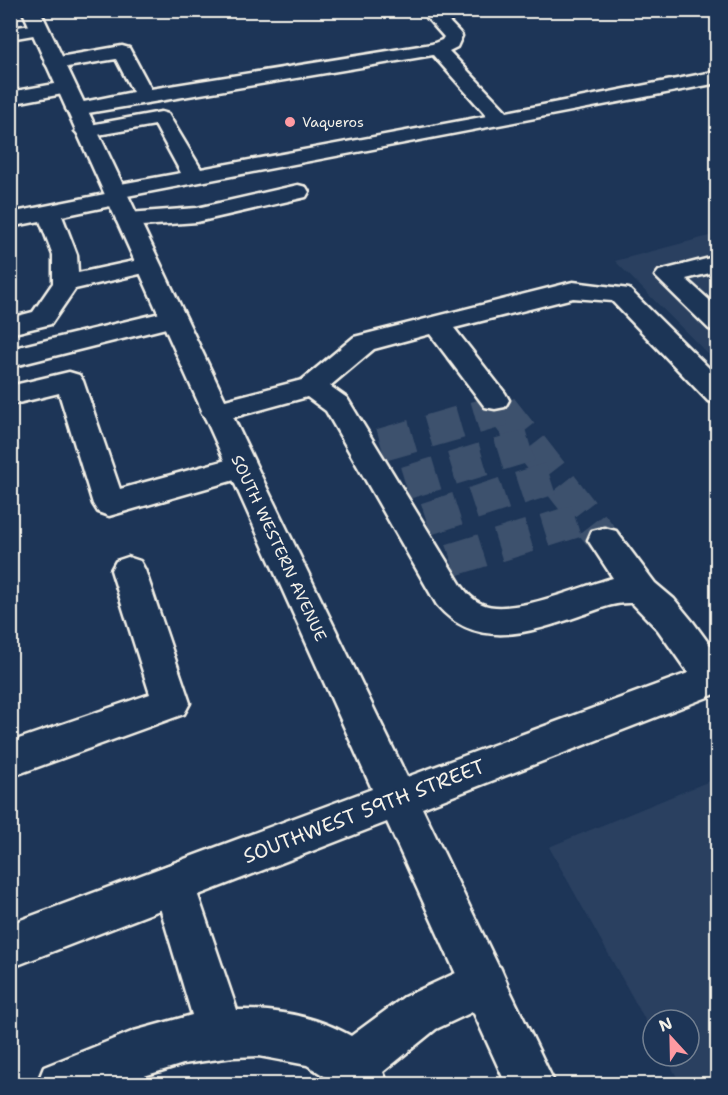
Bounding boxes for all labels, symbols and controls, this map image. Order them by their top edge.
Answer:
place label: Vaqueros [302,113,364,131]
marker: Vaqueros [283,115,297,129]
street label: SOUTH WESTERN AVENUE [227,451,331,645]
street label: SOUTHWEST 59TH STREET [239,753,489,869]
north arrow [641,1008,701,1068]
text: N [656,1012,675,1037]

